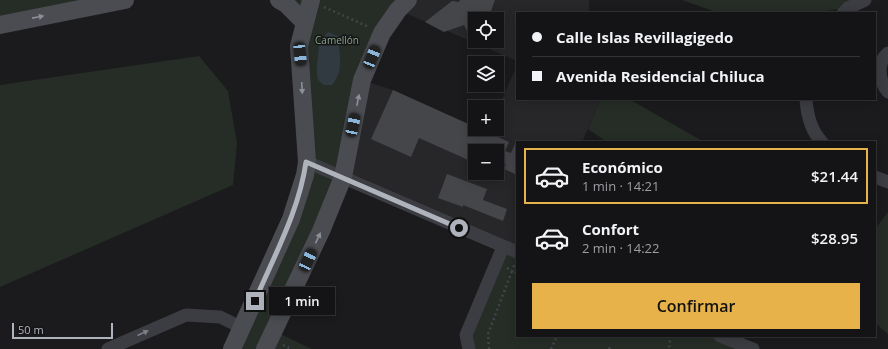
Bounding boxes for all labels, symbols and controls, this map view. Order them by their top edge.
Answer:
map controls [468,12,504,180]
button: locate [468,12,504,48]
one-way arrow [32,14,44,20]
text: Calle Islas Revillagigedo [556,27,733,47]
park label: Camellón [315,33,359,47]
car [293,41,307,67]
car [362,44,382,70]
button: layers [468,56,504,92]
text: Avenida Residencial Chiluca [556,66,765,86]
one-way arrow [299,82,305,95]
one-way arrow [356,94,362,106]
button: + [468,100,504,136]
car [345,112,361,138]
button: − [468,144,504,180]
text: Económico [582,157,663,177]
icon: car [534,158,570,194]
text: $21.44 [811,166,858,186]
text: 1 min · 14:21 [582,177,659,195]
route start [450,219,468,237]
text: Confort [582,219,639,239]
icon: car [534,220,570,256]
text: $28.95 [811,228,858,248]
one-way arrow [315,232,321,243]
text: 2 min · 14:22 [582,239,659,257]
car [297,247,319,273]
button: Confirmar [532,283,860,329]
callout: 1 min [269,287,335,315]
route end [246,292,264,310]
text: 1 min [284,292,320,310]
scale bar [12,321,113,340]
text: 50 m [18,322,44,337]
one-way arrow [138,330,150,336]

